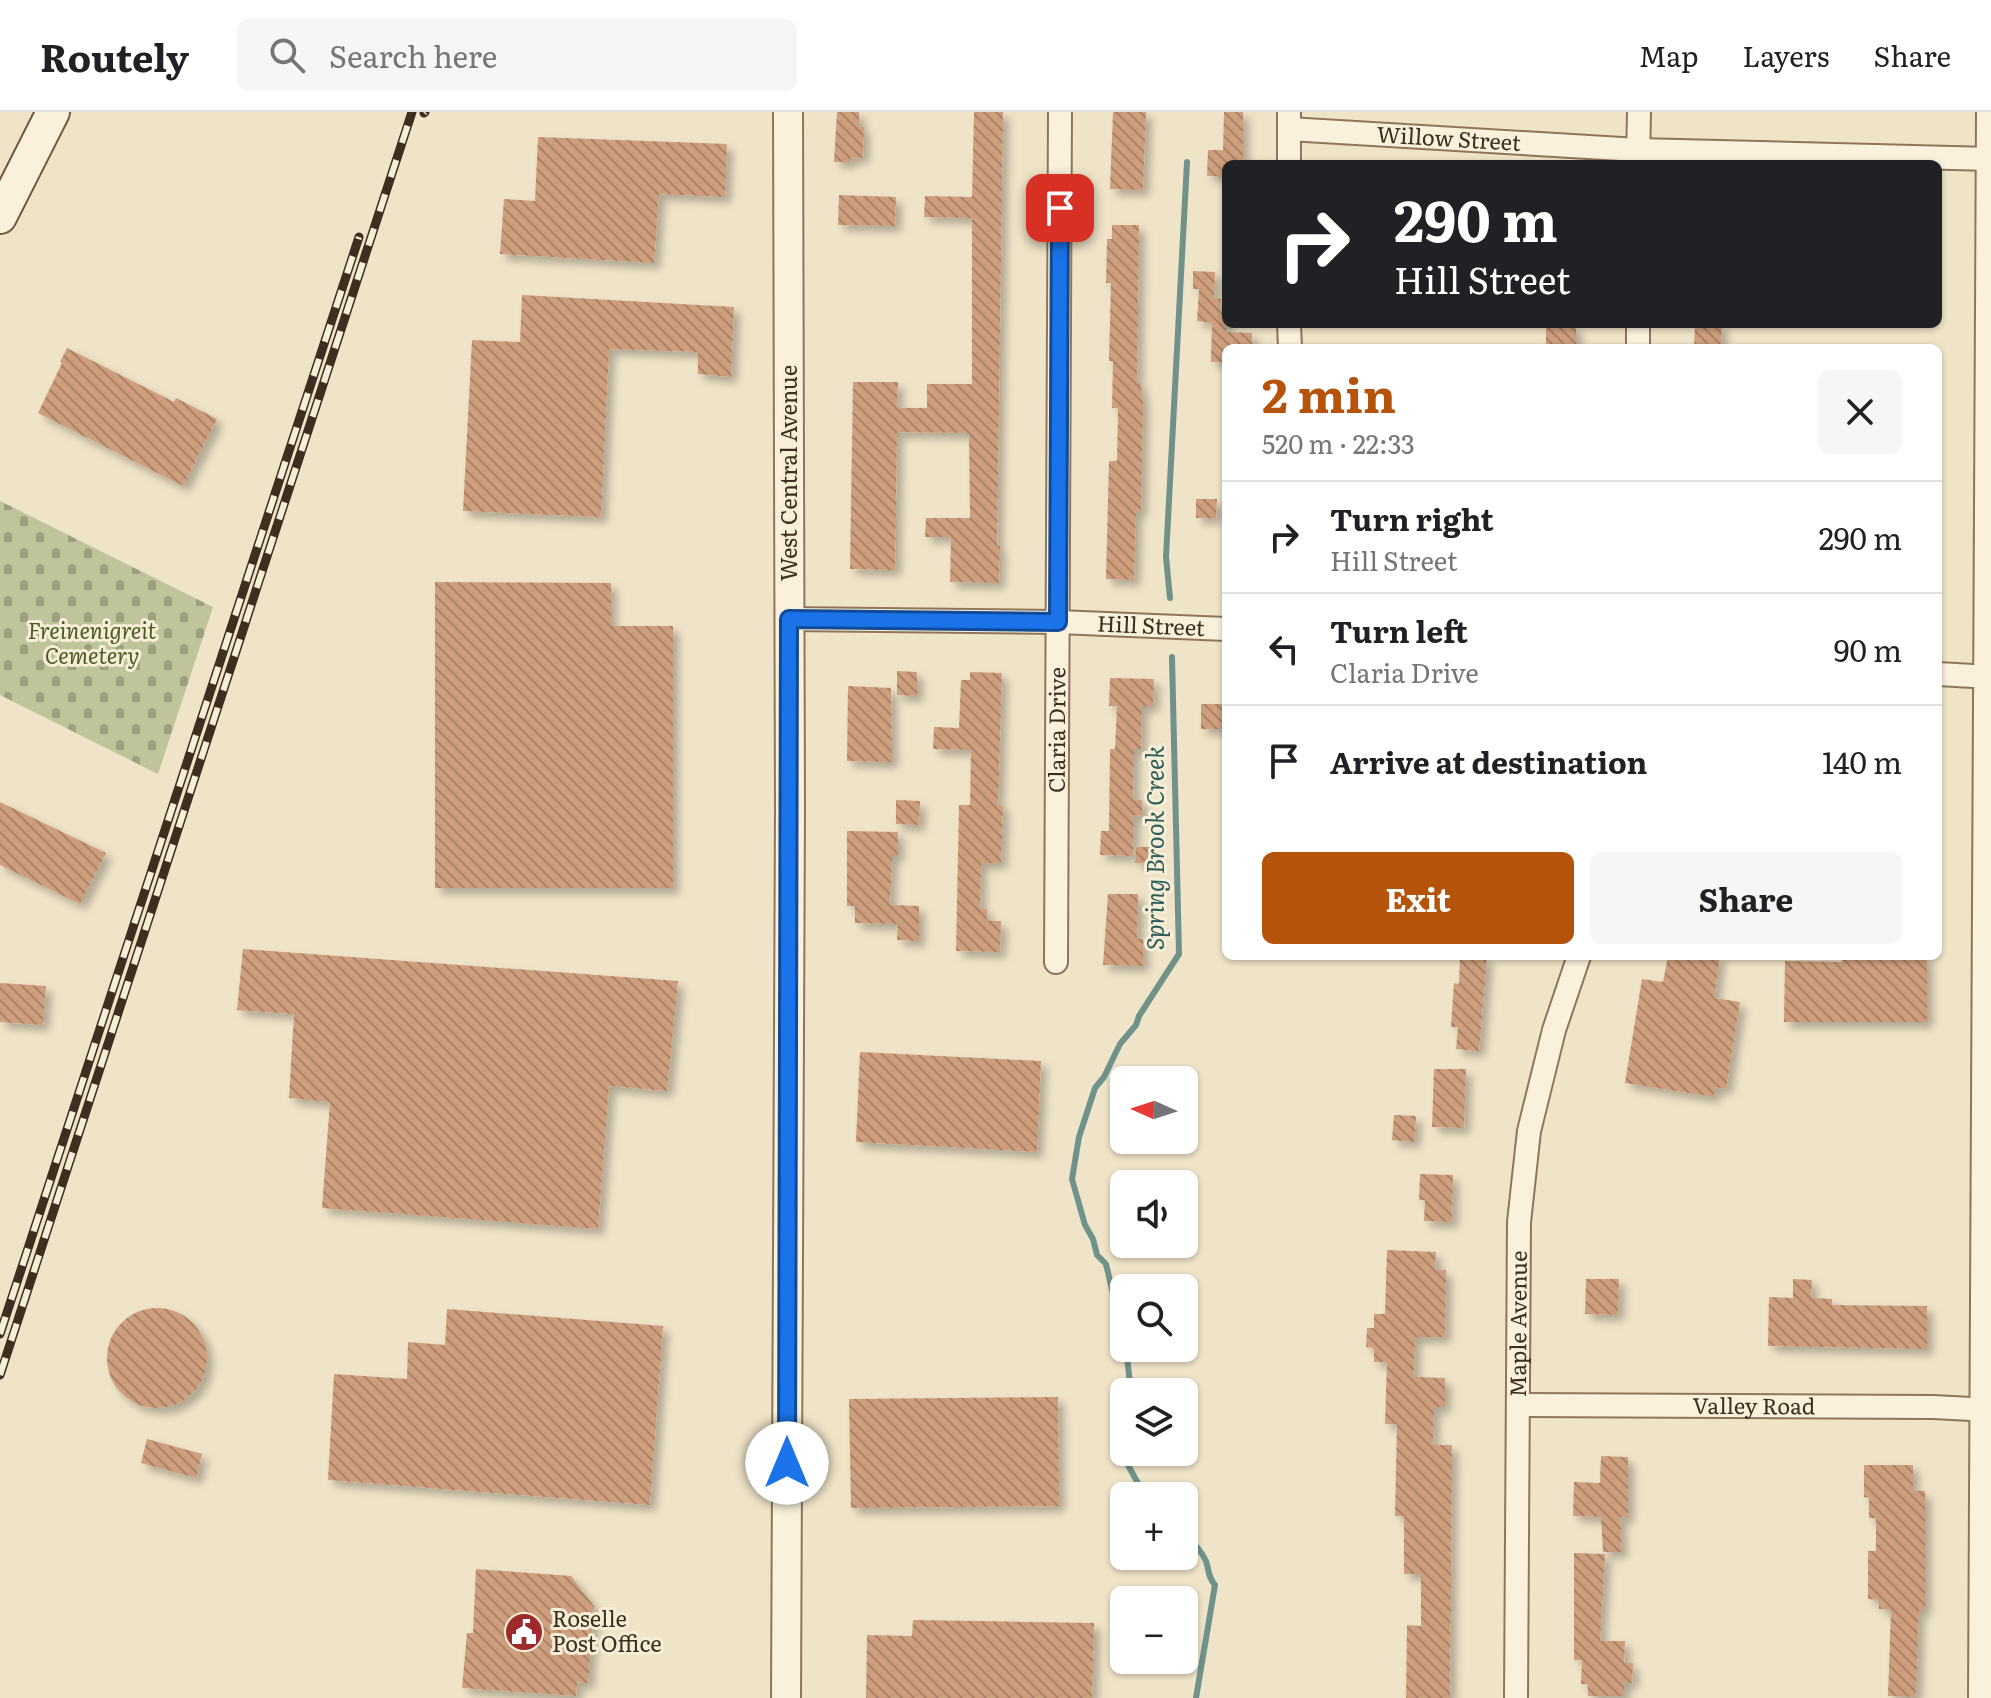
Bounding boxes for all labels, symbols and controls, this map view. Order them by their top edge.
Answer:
search box [237,19,797,91]
text: Routely [40,27,189,84]
icon: search [265,33,309,77]
text: Search here [329,33,497,77]
text: Map [1639,34,1698,76]
text: Layers [1742,34,1829,76]
text: Share [1873,34,1951,76]
street label: Willow Street [1376,116,1522,158]
pin [1026,174,1094,242]
text: 290 m [1394,176,1558,259]
icon: arrive [1038,186,1082,230]
icon: right [1262,192,1366,296]
text: Hill Street [1394,252,1571,305]
text: 2 min [1262,357,1396,428]
street label: West Central Avenue [771,365,804,581]
button: close [1818,370,1902,454]
text: 520 m · 22:33 [1262,423,1415,462]
text: Turn right [1330,496,1494,540]
icon: right [1262,515,1306,559]
text: 290 m [1819,515,1902,559]
text: Hill Street [1330,540,1457,579]
street label: Hill Street [1096,606,1206,643]
text: Turn left [1330,608,1468,652]
park label: Freinenigreit Cemetery [28,613,156,671]
icon: left [1262,627,1306,671]
text: 90 m [1834,627,1902,671]
text: Claria Drive [1330,652,1479,691]
street label: Claria Drive [1039,667,1072,793]
icon: arrive [1262,739,1306,783]
text: Arrive at destination [1330,739,1647,783]
text: 140 m [1822,739,1902,783]
water label: Spring Brook Creek [1136,745,1171,950]
button: Exit [1262,852,1574,944]
button: Share [1590,852,1902,944]
north arrow [1110,1066,1198,1154]
map controls [1110,1066,1198,1674]
button: sound [1110,1170,1198,1258]
street label: Maple Avenue [1500,1250,1534,1397]
button: search [1110,1274,1198,1362]
button: layers [1110,1378,1198,1466]
street label: Valley Road [1693,1388,1815,1421]
position arrow [745,1421,829,1505]
button: + [1110,1482,1198,1570]
button: − [1110,1586,1198,1674]
place label: Roselle Post Office [552,1601,662,1659]
public building icon: Roselle Post Office [503,1611,545,1653]

